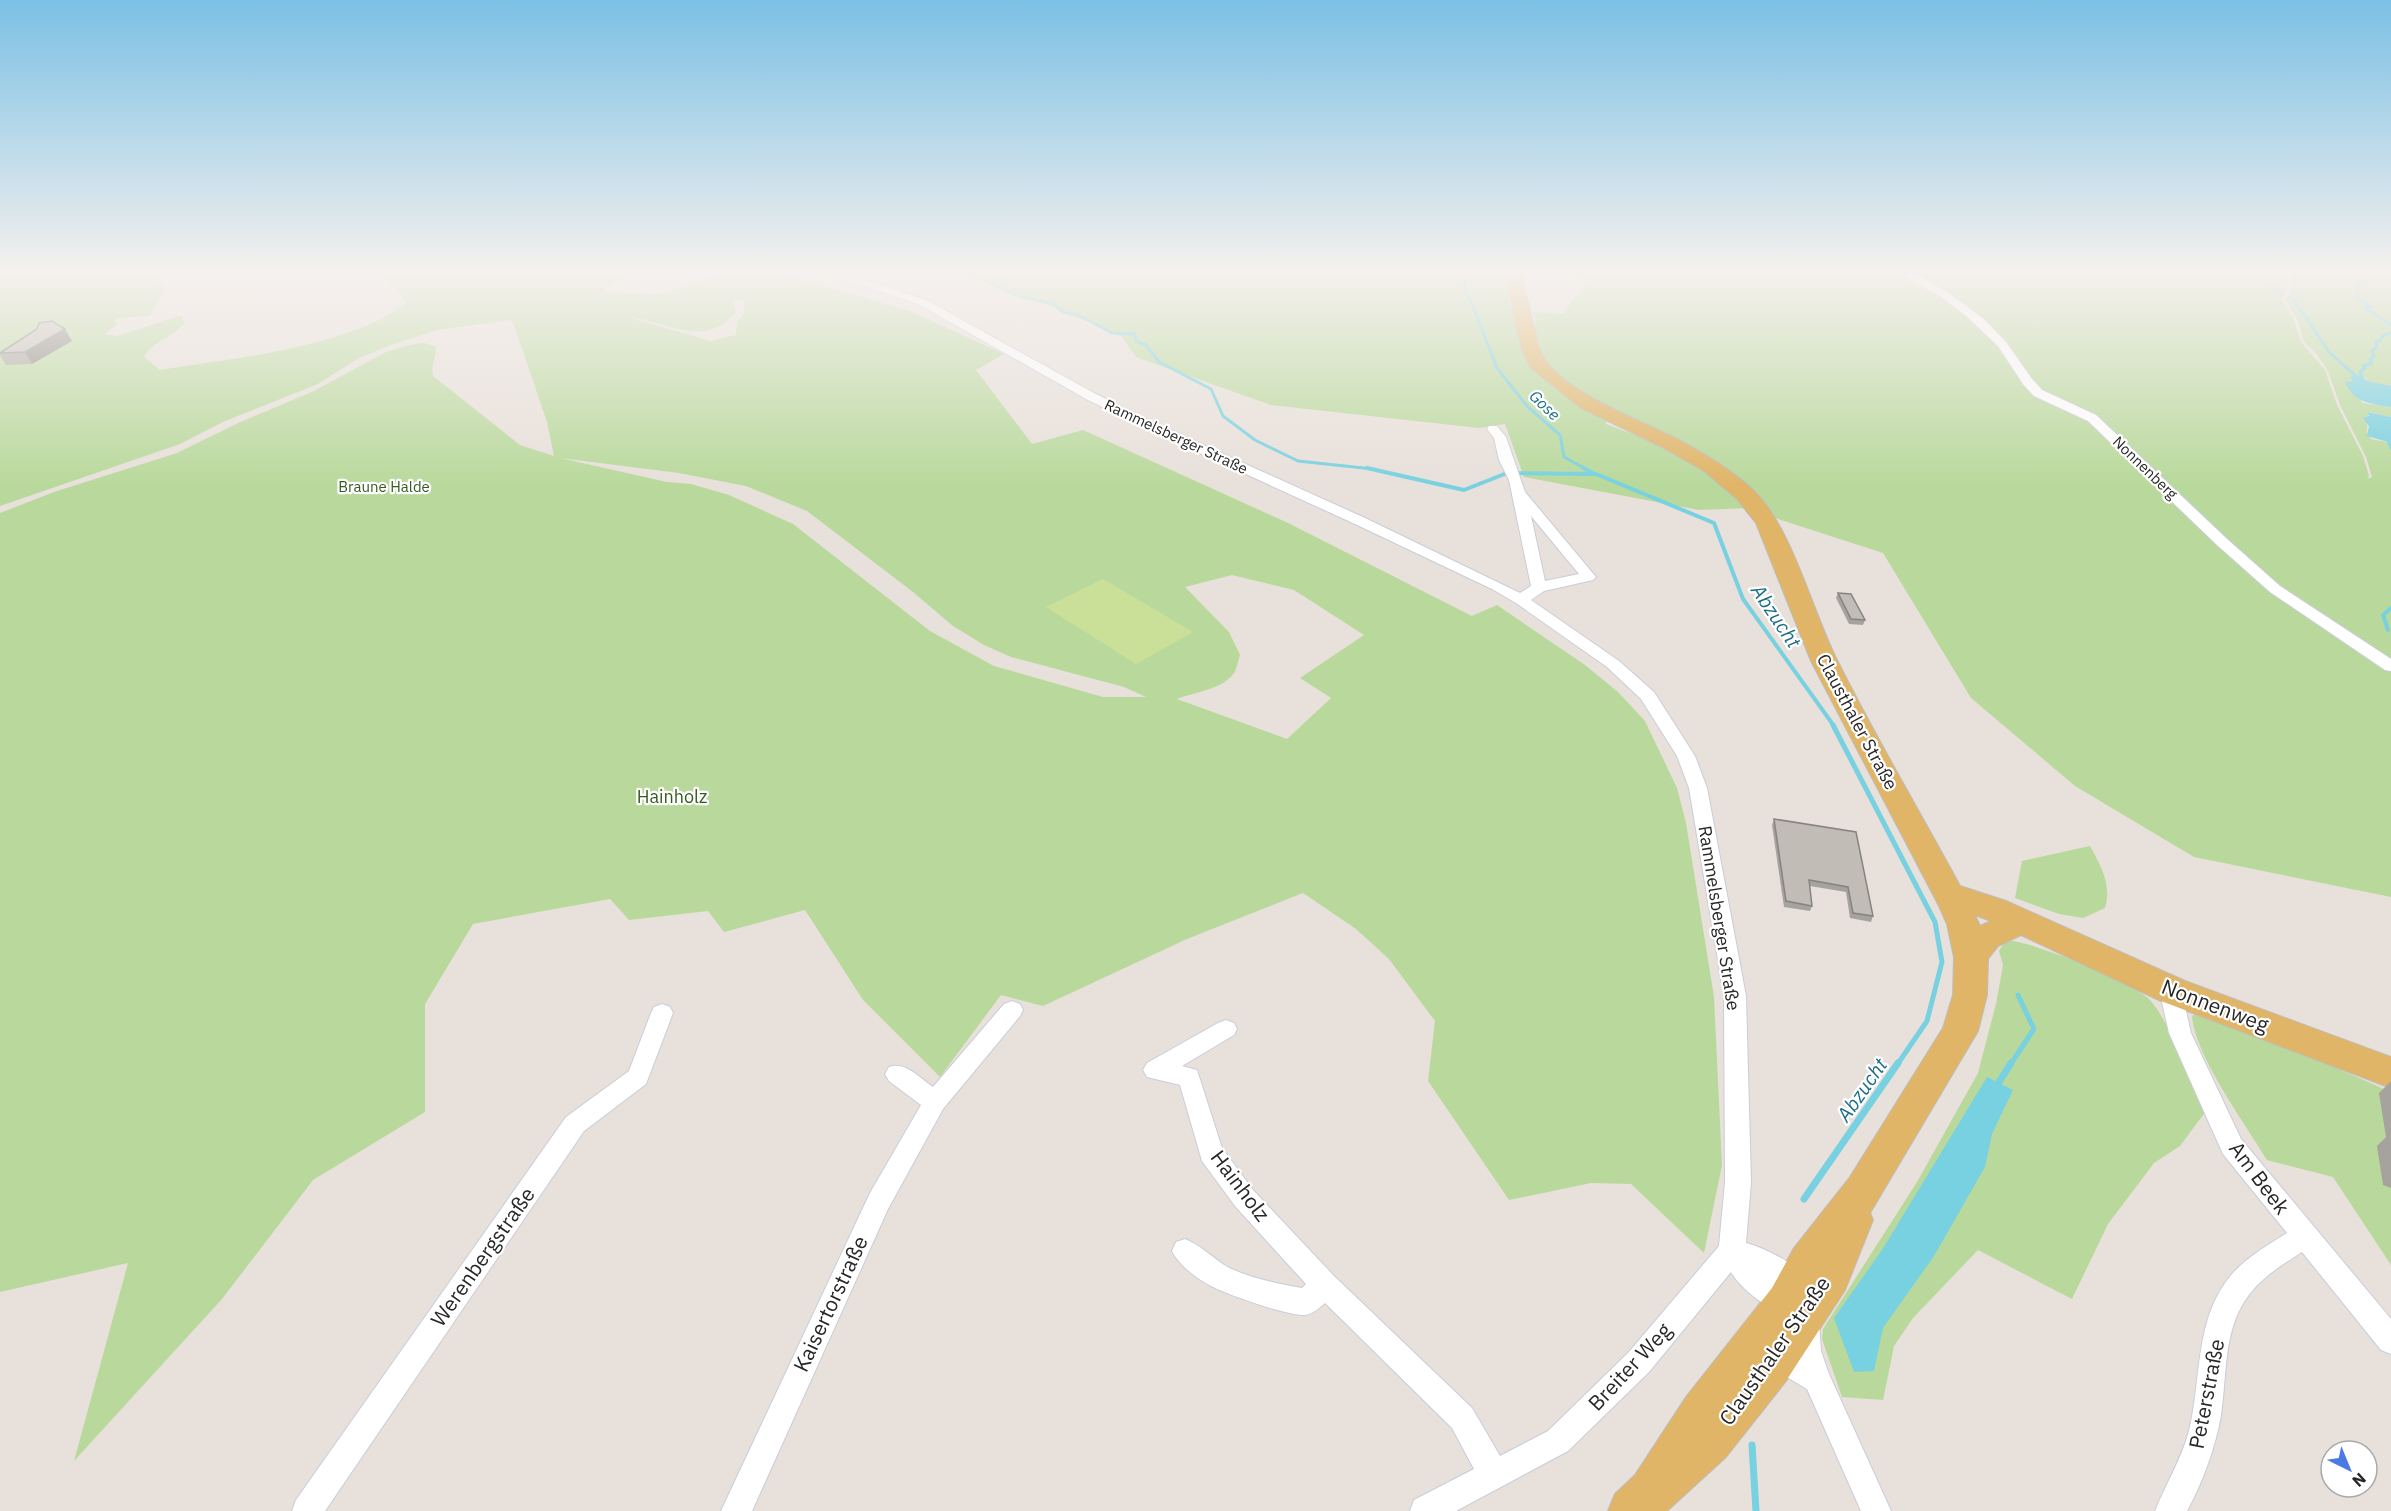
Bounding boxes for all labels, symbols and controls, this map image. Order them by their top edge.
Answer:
water label: Gose [1525,386,1565,424]
street label: Rammelsberger Straße [1102,395,1251,478]
street label: Nonnenberg [2109,432,2182,503]
park label: Braune Halde [338,477,430,496]
water label: Abzucht [1745,578,1808,653]
street label: Clausthaler Straße [1812,650,1903,794]
park label: Hainholz [637,785,707,808]
street label: Rammelsberger Straße [1694,824,1745,1012]
street label: Nonnenweg [2158,972,2273,1038]
water label: Abzucht [1829,1052,1893,1128]
street label: Am Beek [2223,1135,2296,1220]
street label: Hainholz [1205,1144,1277,1227]
street label: Werenbergstraße [424,1181,541,1332]
street label: Kaisertorstraße [786,1231,874,1376]
street label: Clausthaler Straße [1712,1270,1836,1430]
street label: Breiter Weg [1581,1316,1677,1416]
street label: Peterstraße [2182,1336,2230,1451]
north arrow [2319,1439,2379,1499]
text: N [2348,1469,2370,1491]

